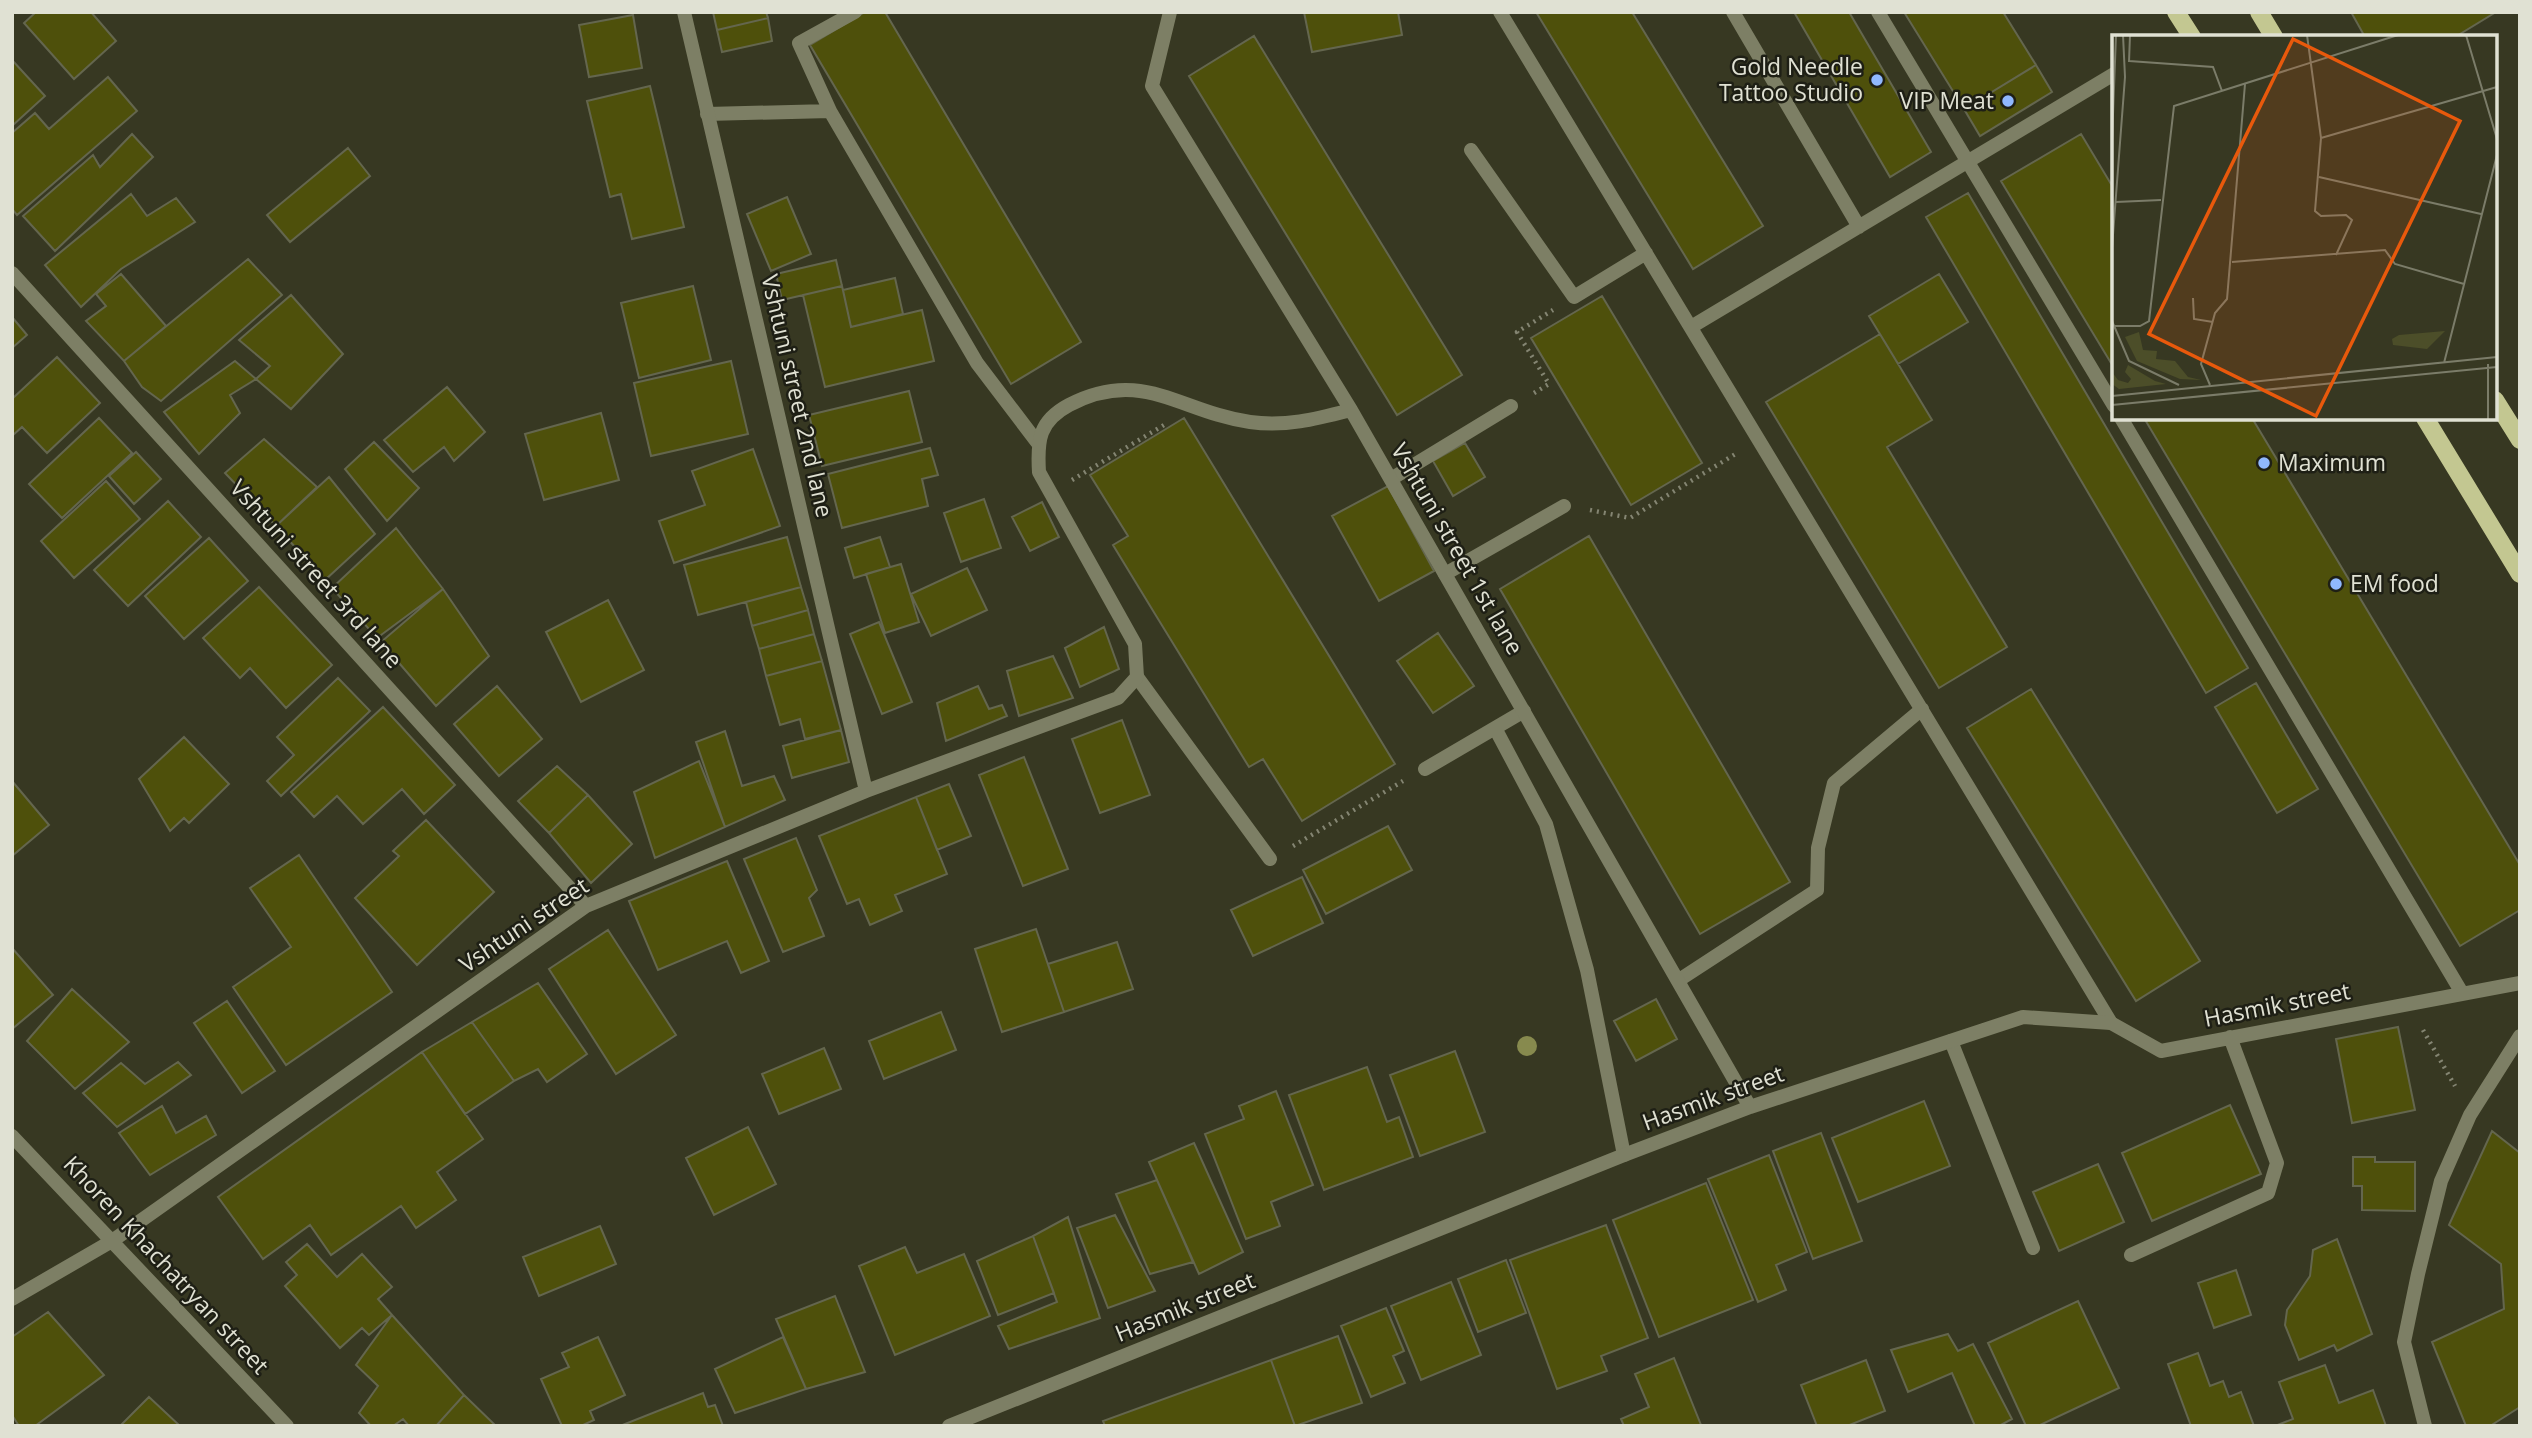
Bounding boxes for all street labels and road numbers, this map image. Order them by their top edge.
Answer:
street label: Vshtuni street 2nd lane [754,271,842,520]
street label: Vshtuni street 1st lane [1384,437,1532,660]
street label: Vshtuni street 3rd lane [223,472,410,675]
street label: Vshtuni street [452,869,594,979]
street label: Hasmik street [2201,974,2353,1034]
street label: Hasmik street [1637,1057,1788,1137]
street label: Khoren Khachatryan street [57,1148,277,1380]
street label: Hasmik street [1110,1263,1259,1349]

